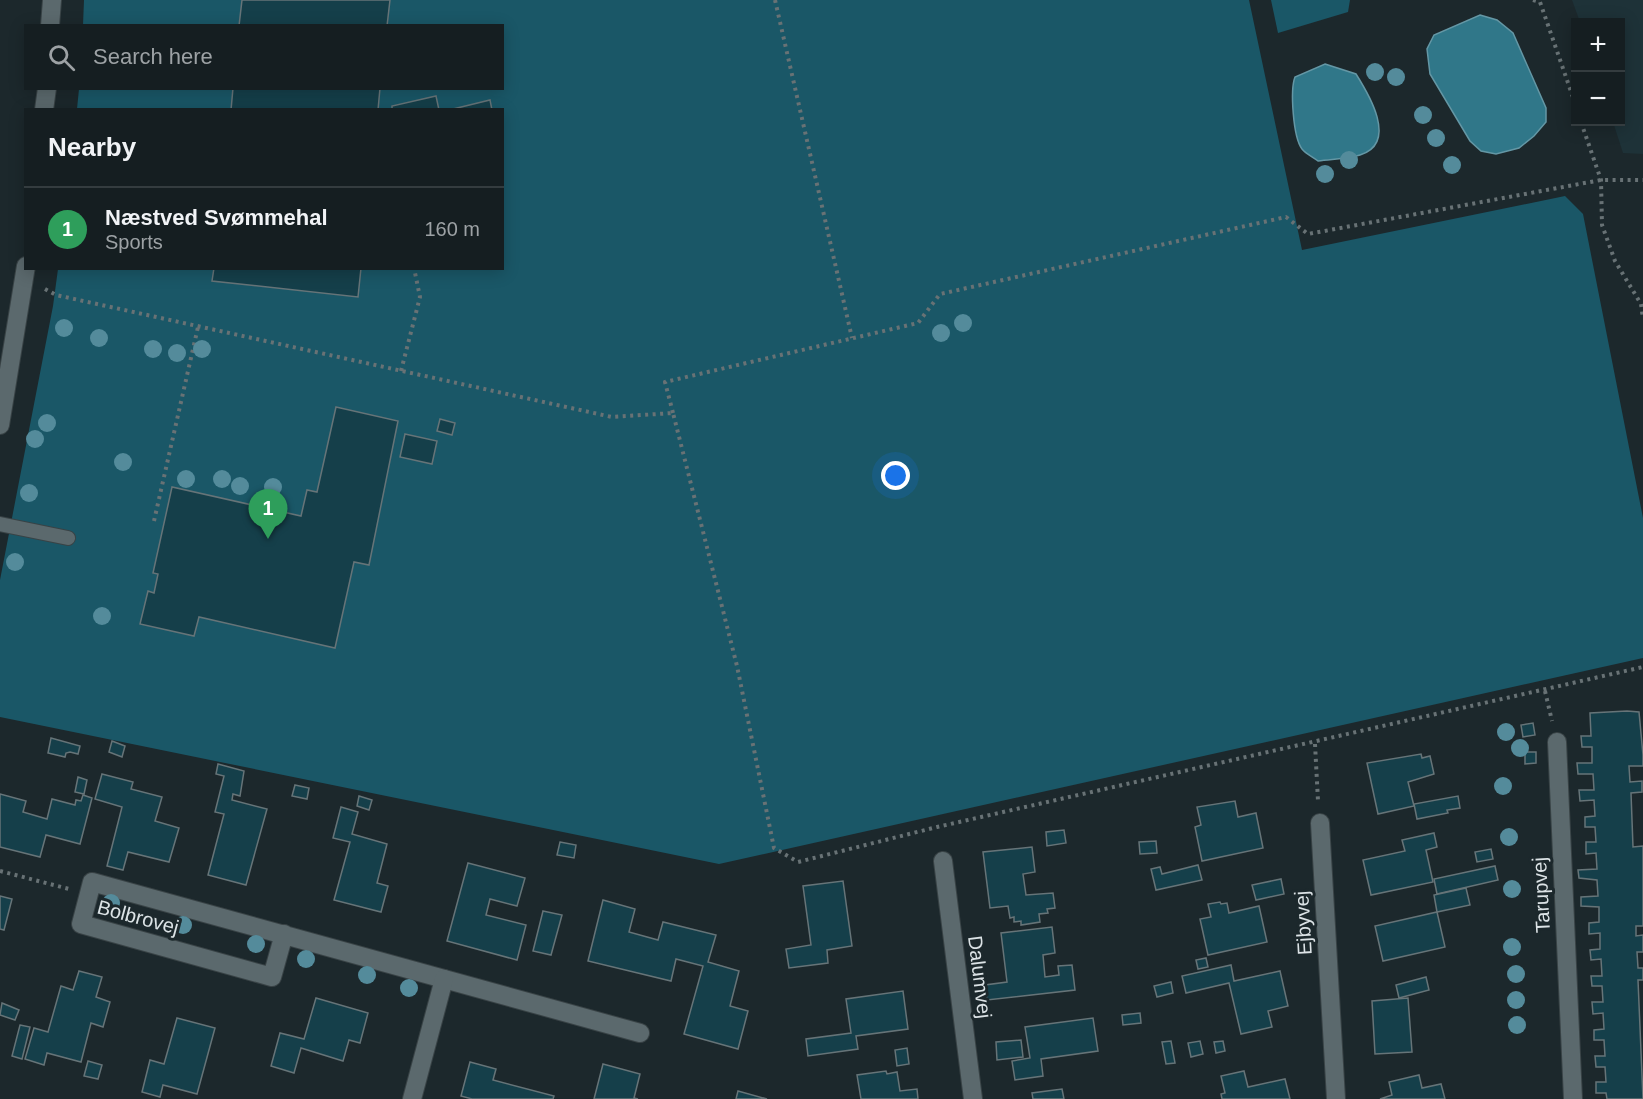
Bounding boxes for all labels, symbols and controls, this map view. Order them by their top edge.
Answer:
map controls [1571,18,1625,126]
button: + [1571,18,1625,72]
search box [24,24,504,90]
icon: search [45,41,78,74]
text: Search here [93,44,213,69]
button: − [1571,72,1625,126]
text: Nearby [48,132,136,162]
text: Næstved Svømmehal [105,205,328,230]
text: 1 [62,218,73,240]
text: 160 m [424,218,480,240]
text: Sports [105,231,163,253]
your location [881,461,910,490]
pin: 1 [248,490,288,539]
street label: Tarupvej [1528,857,1554,933]
street label: Ejbyvej [1290,890,1316,956]
street label: Bolbrovej [95,896,181,938]
street label: Dalumvej [964,934,996,1020]

